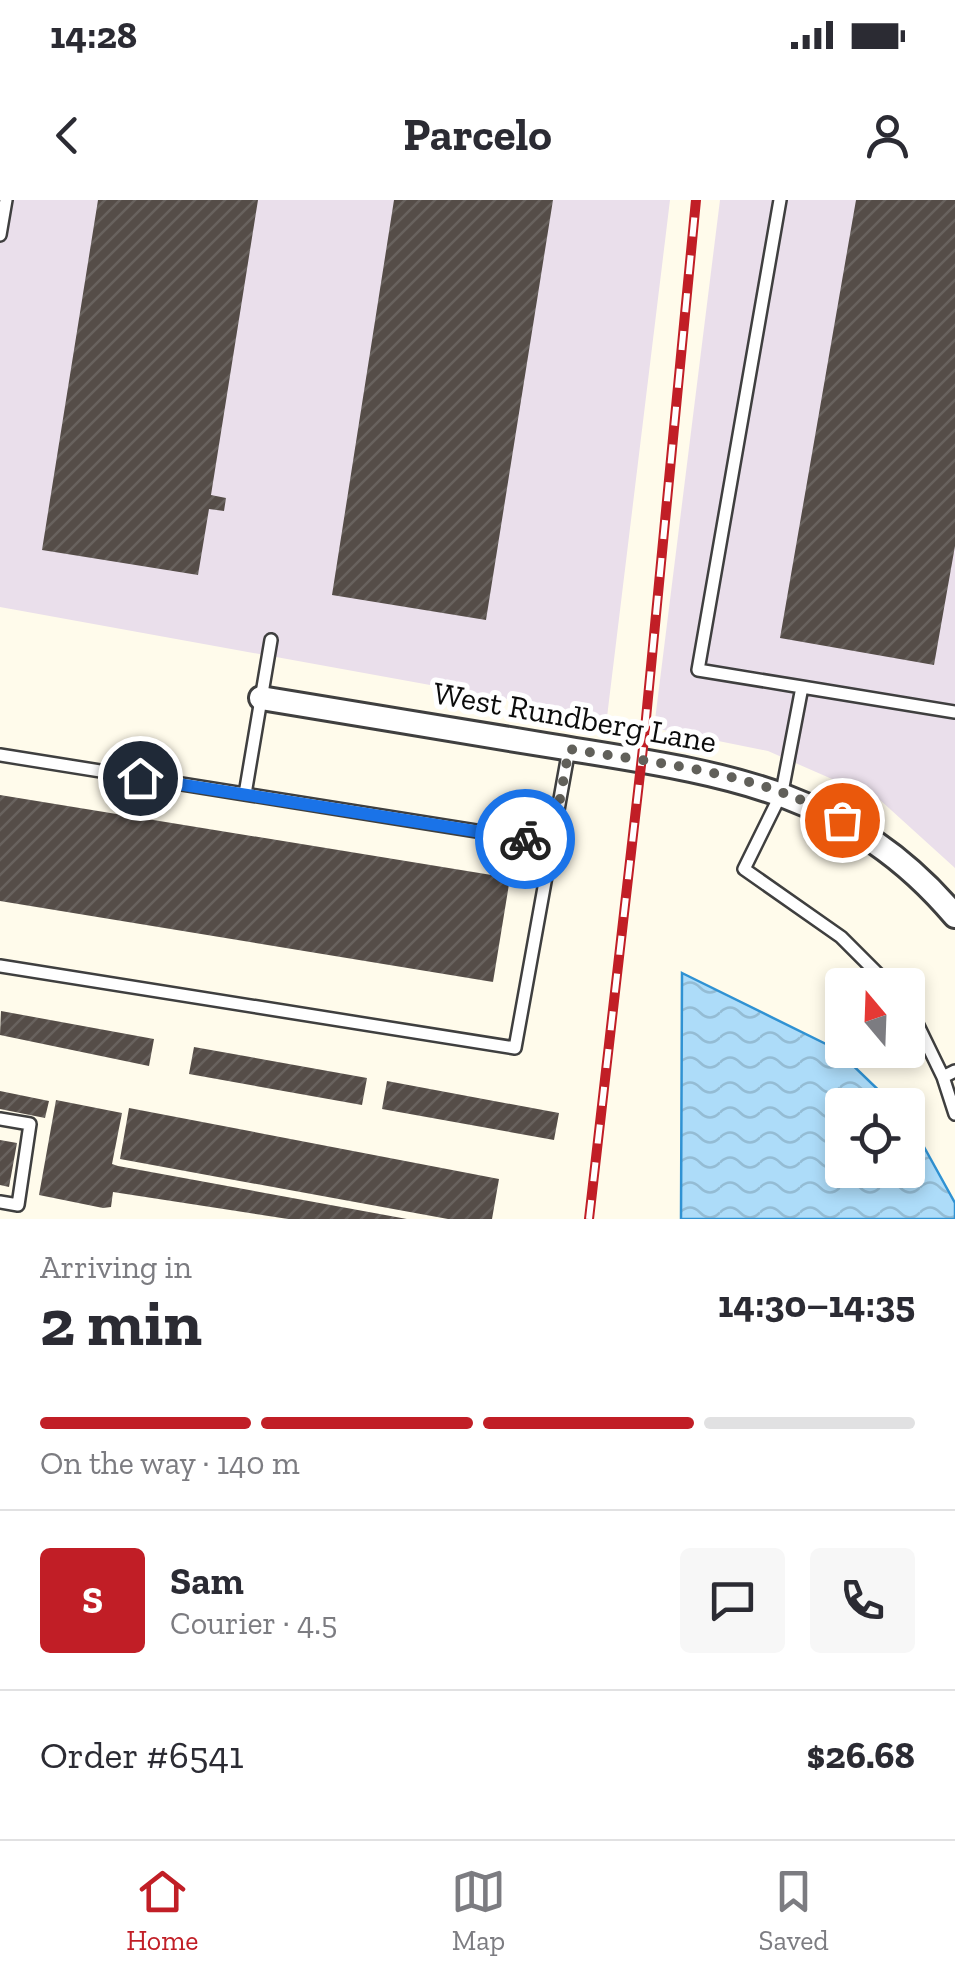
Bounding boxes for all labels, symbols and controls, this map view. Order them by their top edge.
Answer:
text: 14:28 [50,12,137,58]
icon: back [40,108,95,163]
text: Parcelo [403,108,552,162]
icon: person [860,108,915,163]
street label: West Rundberg Lane [430,673,720,761]
pin [98,736,183,821]
icon: home [113,751,168,806]
pin [800,778,885,863]
courier [475,789,575,889]
icon: bag [815,793,870,848]
icon: bike [498,812,553,867]
north arrow [825,968,925,1068]
map controls [825,968,925,1188]
button: locate [825,1088,925,1188]
text: Arriving in [40,1248,192,1286]
text: 14:30–14:35 [718,1281,915,1327]
text: 2 min [40,1284,202,1362]
text: On the way · 140 m [40,1444,300,1482]
button: chat [680,1548,785,1653]
button: phone [810,1548,915,1653]
text: Sam [170,1558,244,1604]
text: S [82,1577,103,1623]
text: Courier · 4.5 [170,1604,337,1642]
text: Order #6541 [40,1732,244,1778]
text: $26.68 [807,1732,915,1778]
tab: Home [126,1864,198,1957]
tab: Map [451,1864,506,1957]
tab: Saved [759,1864,829,1957]

